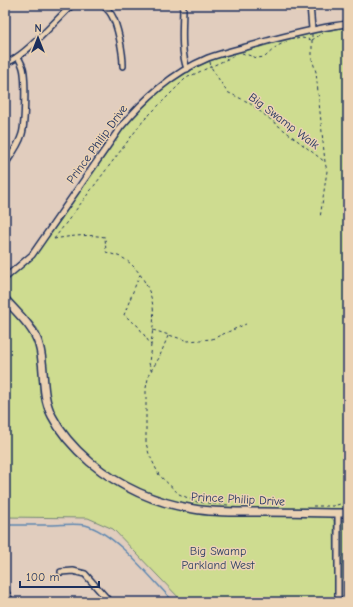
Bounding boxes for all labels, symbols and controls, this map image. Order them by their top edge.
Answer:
north arrow [18,18,58,58]
text: N [34,22,42,35]
street label: Big Swamp Walk [246,90,322,152]
street label: Prince Philip Drive [64,102,130,186]
street label: Prince Philip Drive [191,490,285,508]
park label: Big Swamp Parkland West [182,544,255,572]
scale bar [20,563,99,589]
text: 100 m [26,570,59,584]

